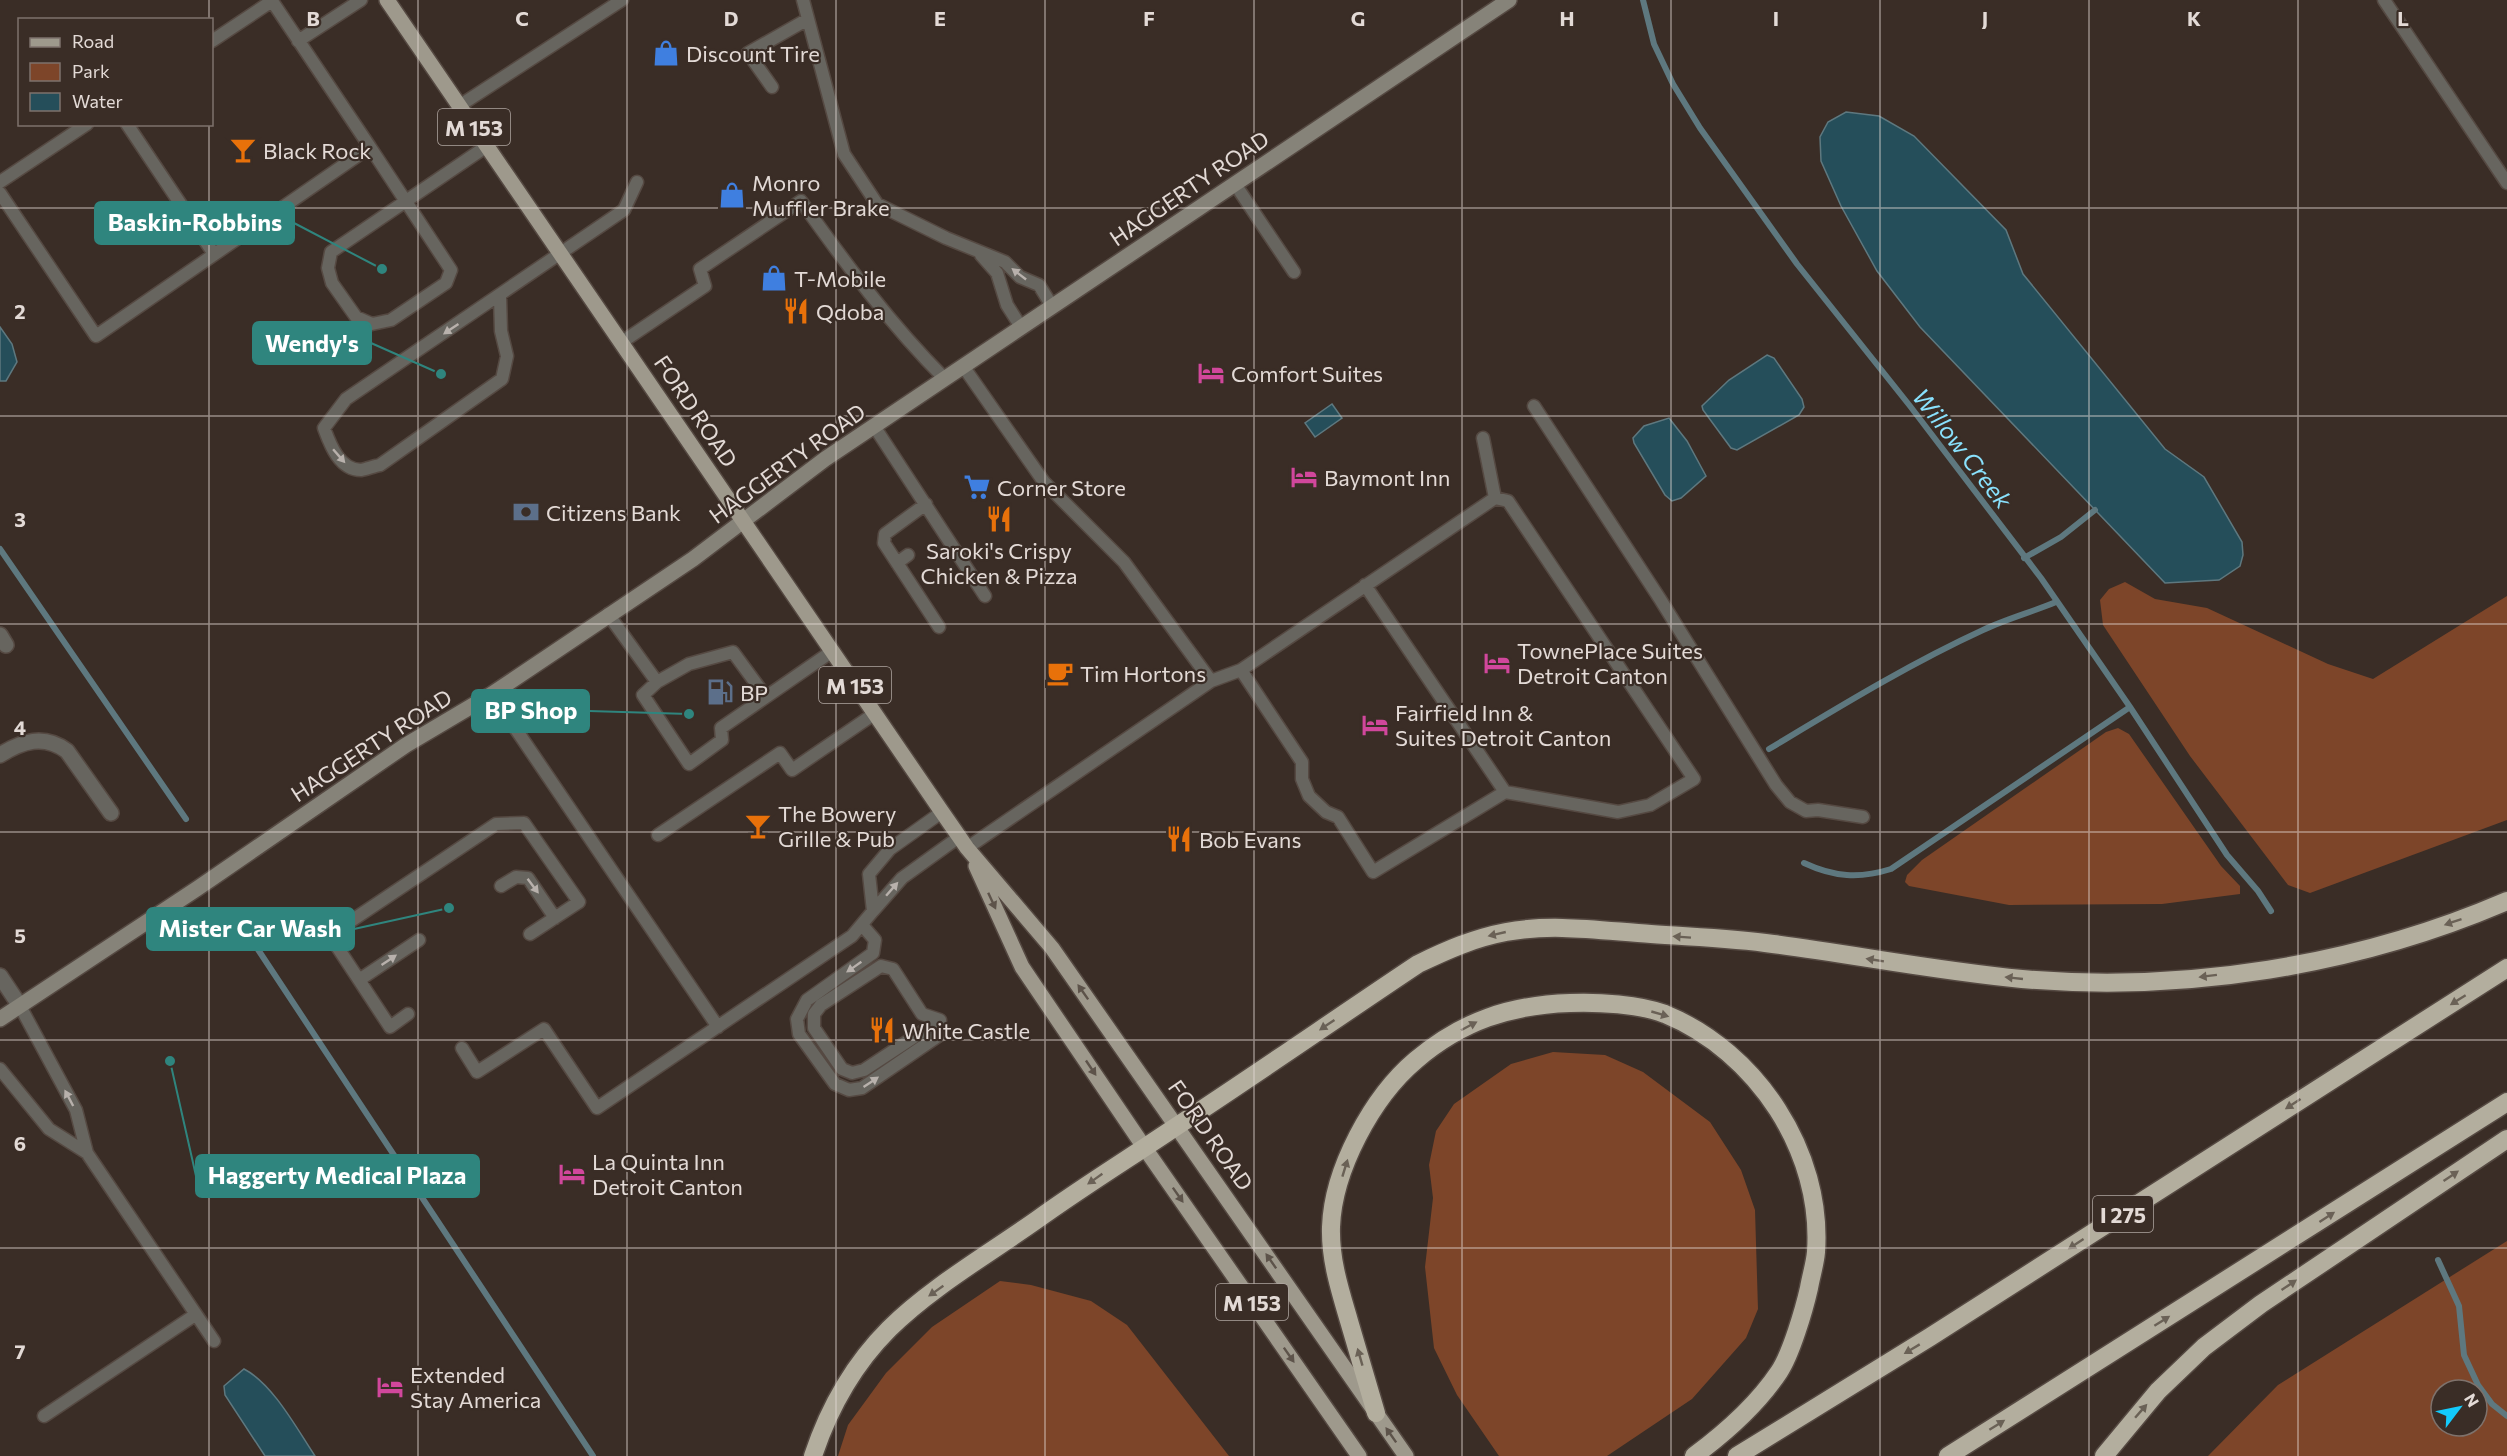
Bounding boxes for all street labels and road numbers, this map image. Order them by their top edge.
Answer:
road number: M 153 [438,109,510,145]
street label: HAGGERTY ROAD [1104,125,1274,251]
street label: FORD ROAD [649,350,743,472]
street label: HAGGERTY ROAD [704,397,870,529]
road number: M 153 [819,667,891,703]
street label: HAGGERTY ROAD [285,683,457,807]
street label: FORD ROAD [1163,1074,1259,1196]
road number: I 275 [2093,1196,2153,1232]
road number: M 153 [1216,1284,1288,1320]

